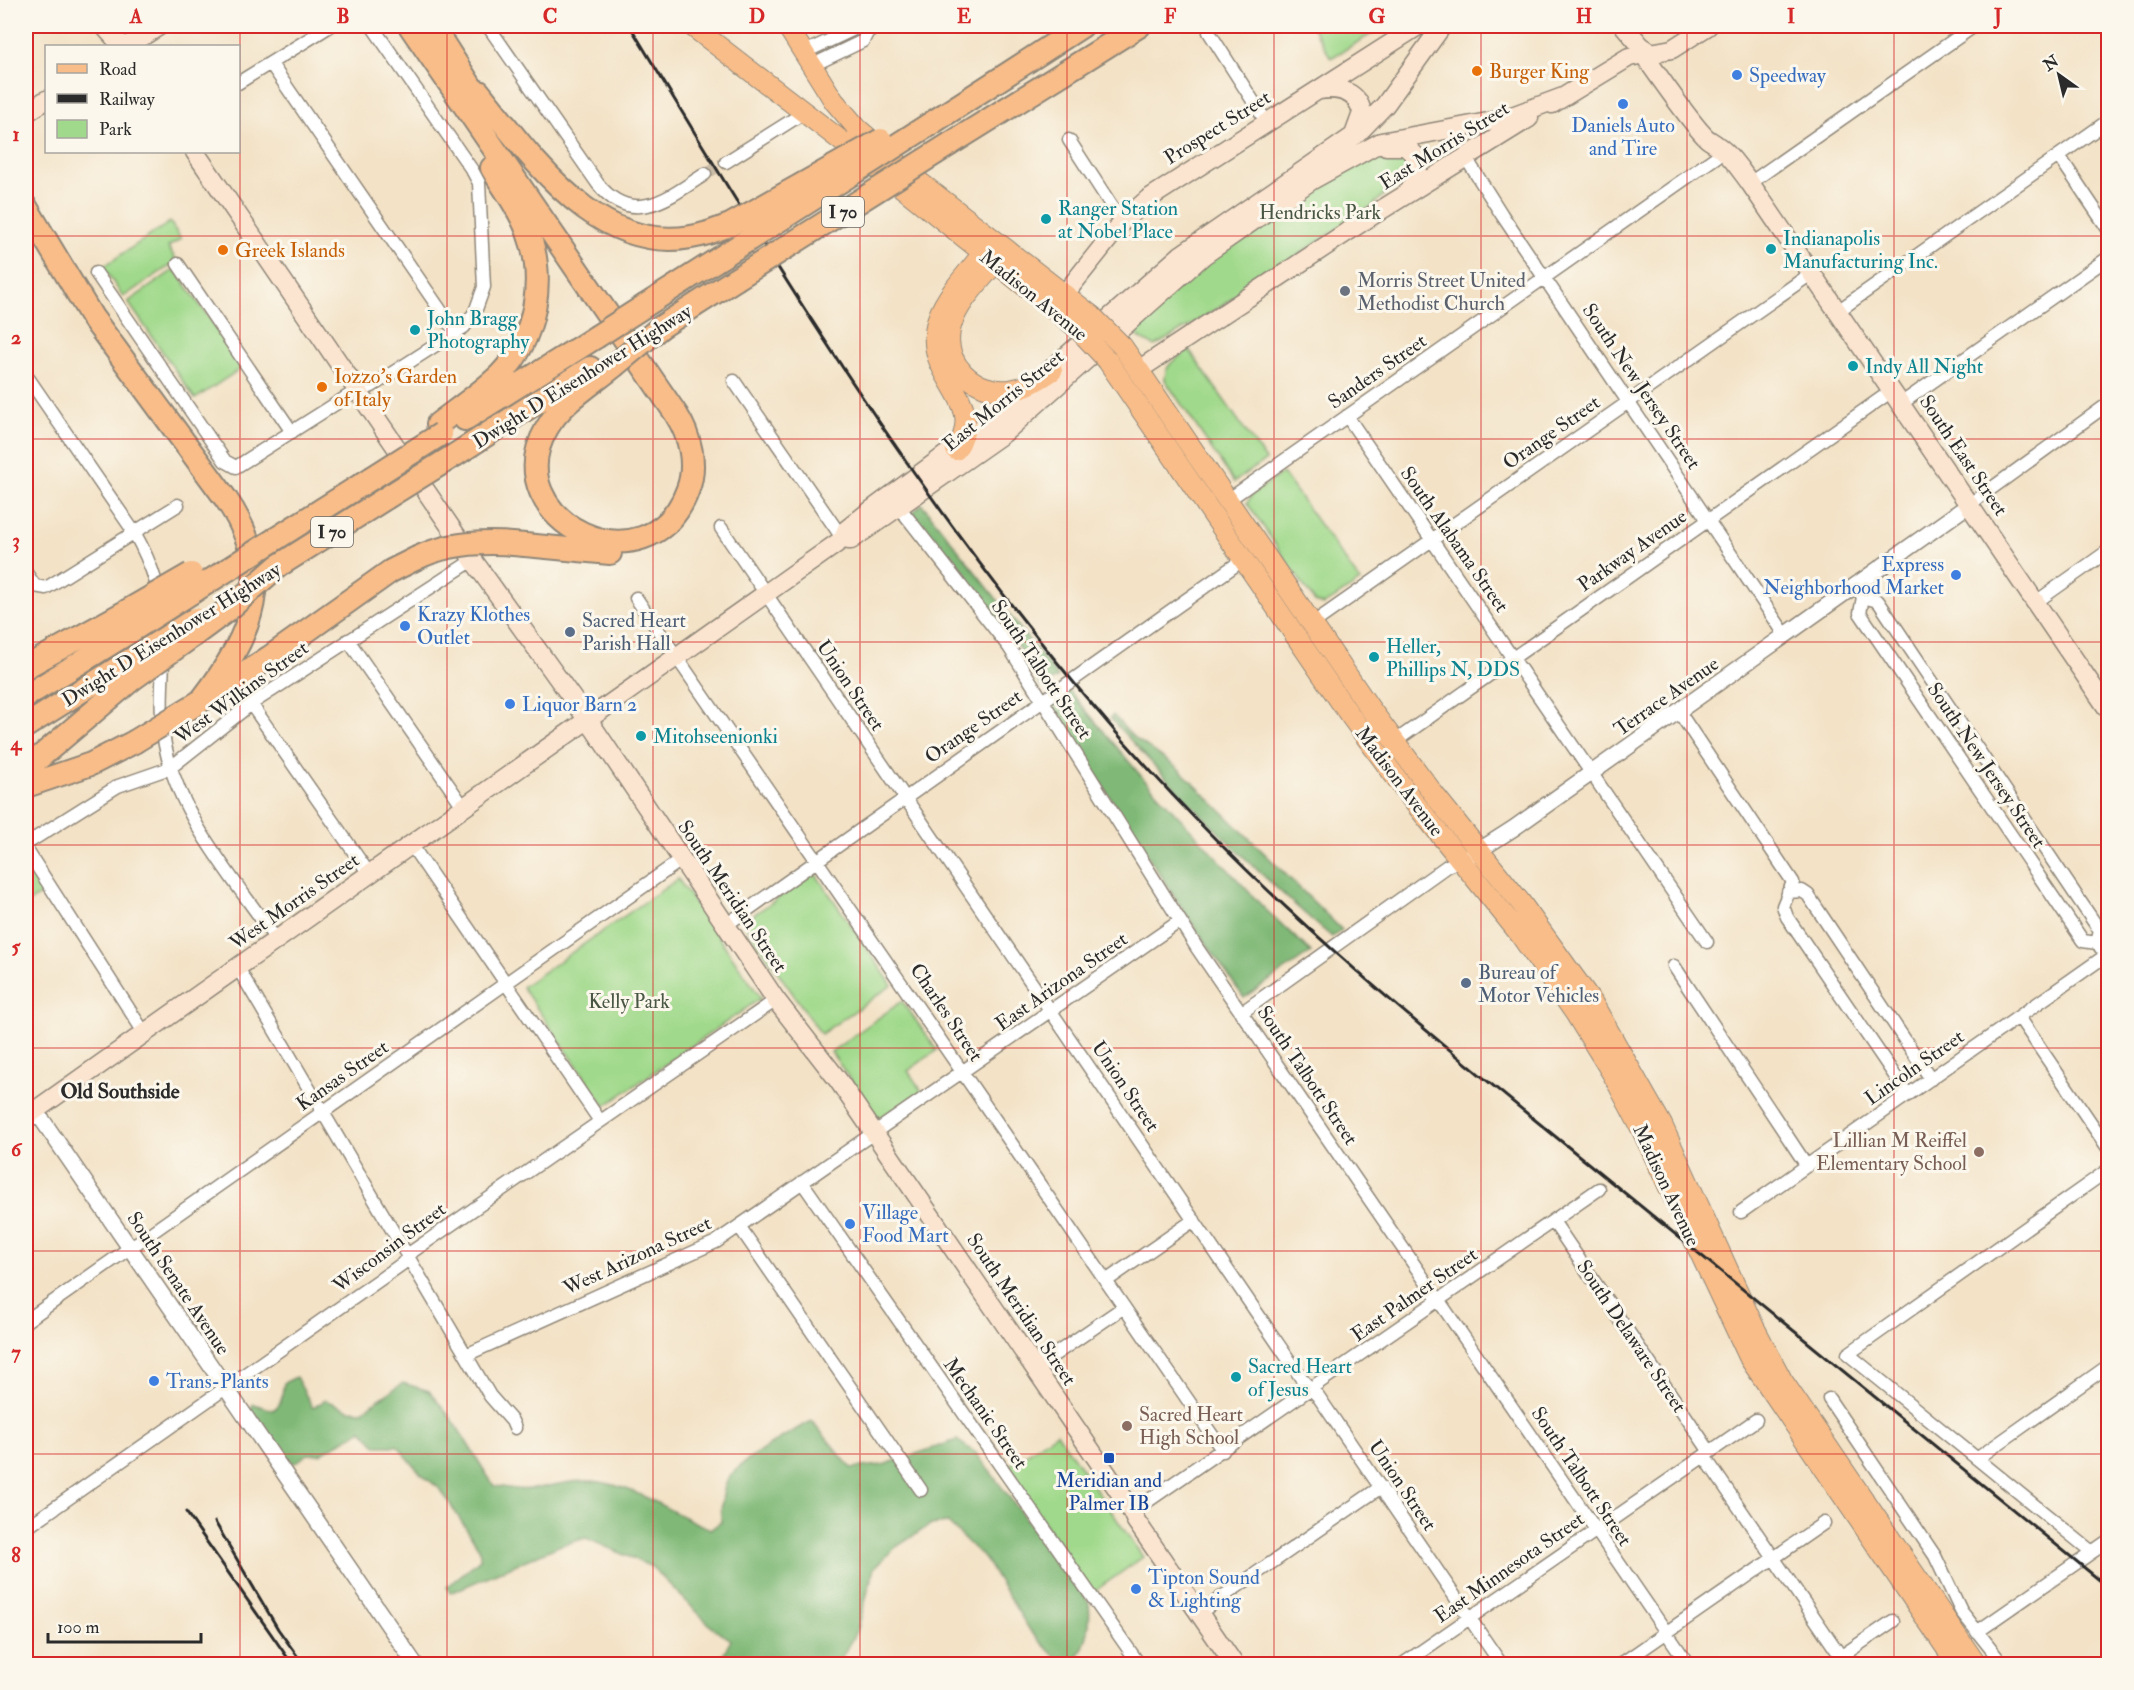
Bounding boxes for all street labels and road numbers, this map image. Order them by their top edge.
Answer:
street label: Prospect Street [1159,85,1276,171]
street label: East Morris Street [1375,95,1514,195]
road number: I 70 [822,197,864,227]
street label: Madison Avenue [975,244,1093,346]
street label: Dwight D Eisenhower Highway [468,298,697,454]
street label: South New Jersey Street [1577,299,1707,474]
street label: Sanders Street [1323,328,1432,414]
street label: East Morris Street [938,344,1069,457]
street label: Orange Street [1498,390,1605,475]
street label: South East Street [1914,390,2014,521]
street label: South Alabama Street [1395,461,1515,618]
street label: Parkway Avenue [1573,504,1692,597]
road number: I 70 [311,517,353,547]
street label: Dwight D Eisenhower Highway [57,556,286,712]
street label: South Talbott Street [986,595,1098,744]
street label: West Wilkins Street [169,635,314,750]
street label: Union Street [811,635,890,736]
street label: Terrace Avenue [1609,651,1724,742]
street label: South New Jersey Street [1922,678,2052,853]
street label: Orange Street [920,684,1027,769]
street label: Madison Avenue [1350,721,1449,841]
street label: South Meridian Street [672,815,793,978]
street label: West Morris Street [224,847,364,956]
street label: East Arizona Street [990,926,1133,1036]
street label: Charles Street [905,958,989,1067]
street label: South Talbott Street [1252,1001,1364,1150]
street label: Lincoln Street [1860,1024,1969,1111]
street label: Kansas Street [291,1034,394,1116]
street label: Union Street [1086,1036,1165,1137]
street label: Madison Avenue [1627,1120,1706,1250]
street label: Wisconsin Street [327,1196,451,1299]
street label: South Senate Avenue [121,1207,236,1360]
street label: West Arizona Street [558,1210,716,1301]
street label: South Meridian Street [961,1228,1082,1391]
street label: East Palmer Street [1346,1241,1483,1347]
street label: South Delaware Street [1571,1255,1692,1418]
street label: Mechanic Street [938,1353,1033,1474]
street label: South Talbott Street [1526,1402,1638,1551]
street label: Union Street [1363,1435,1442,1536]
street label: East Minnesota Street [1429,1506,1590,1629]

